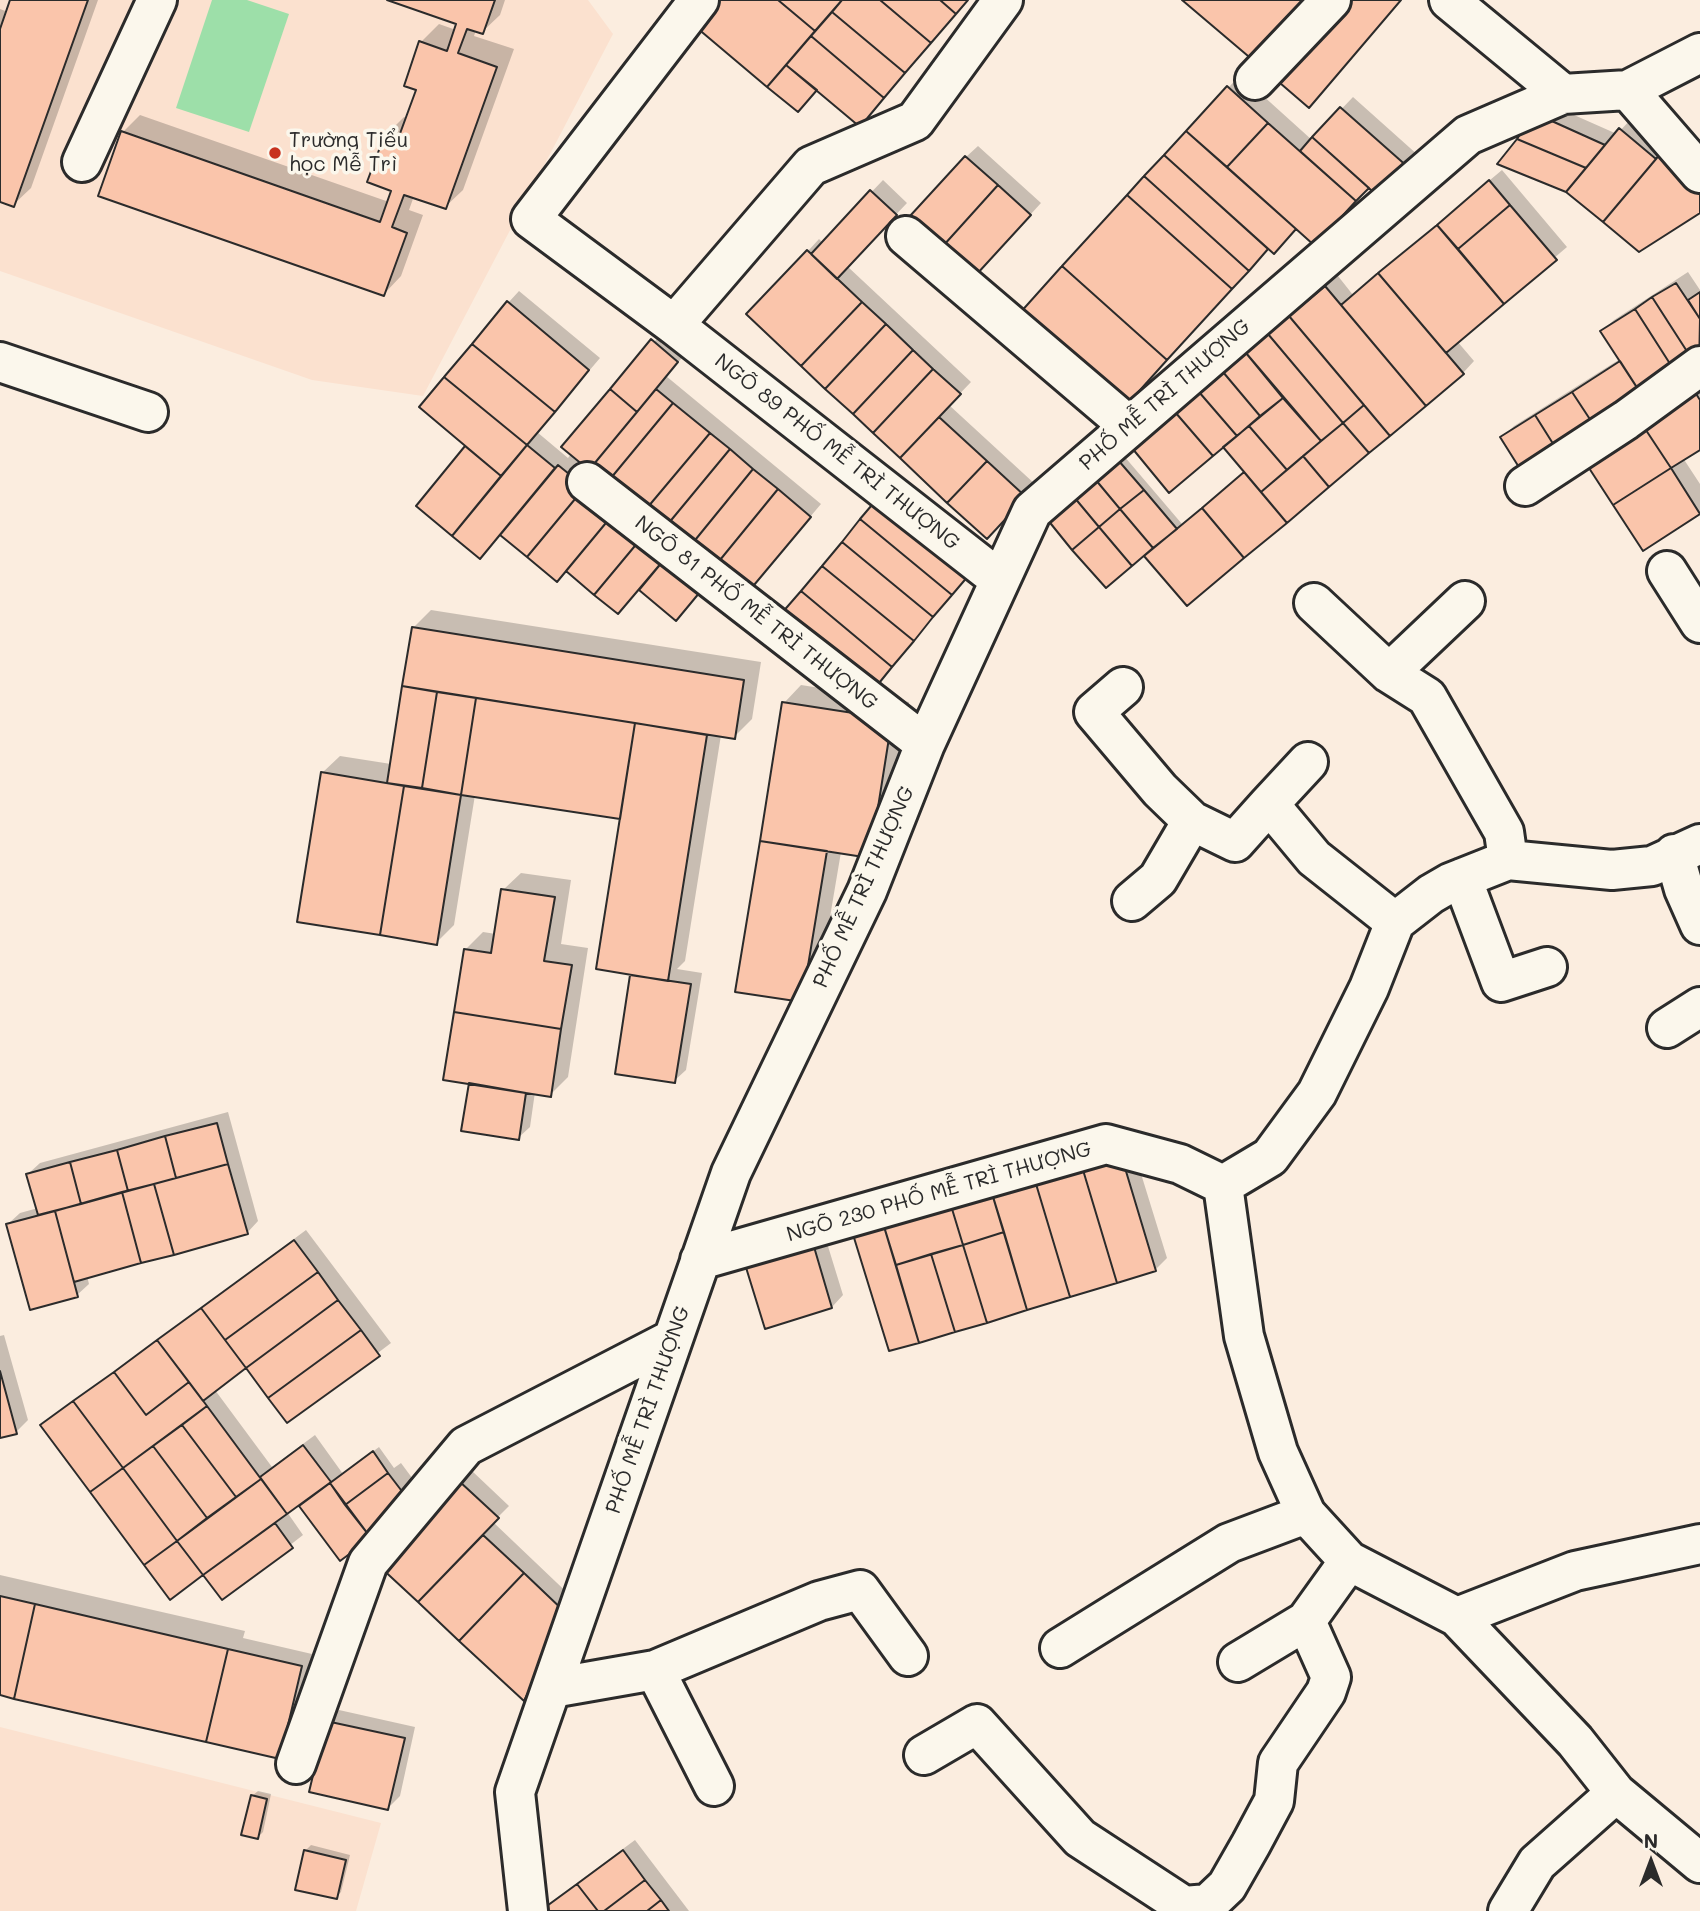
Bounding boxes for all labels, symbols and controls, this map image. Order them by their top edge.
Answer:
place label: Trường Tiểu học Mễ Trì [289,128,408,178]
marker: Trường Tiểu học Mễ Trì [267,145,283,161]
street label: PHỐ MỄ TRÌ THƯỢNG [1075,314,1255,476]
street label: NGÕ 89 PHỐ MỄ TRÌ THƯỢNG [709,348,965,556]
street label: NGÕ 81 PHỐ MỄ TRÌ THƯỢNG [630,510,882,716]
street label: PHỐ MỄ TRÌ THƯỢNG [808,782,920,992]
street label: NGÕ 230 PHỐ MỄ TRÌ THƯỢNG [784,1136,1094,1248]
street label: PHỐ MỄ TRÌ THƯỢNG [601,1303,695,1517]
north arrow [1616,1827,1686,1897]
text: N [1644,1828,1658,1853]

